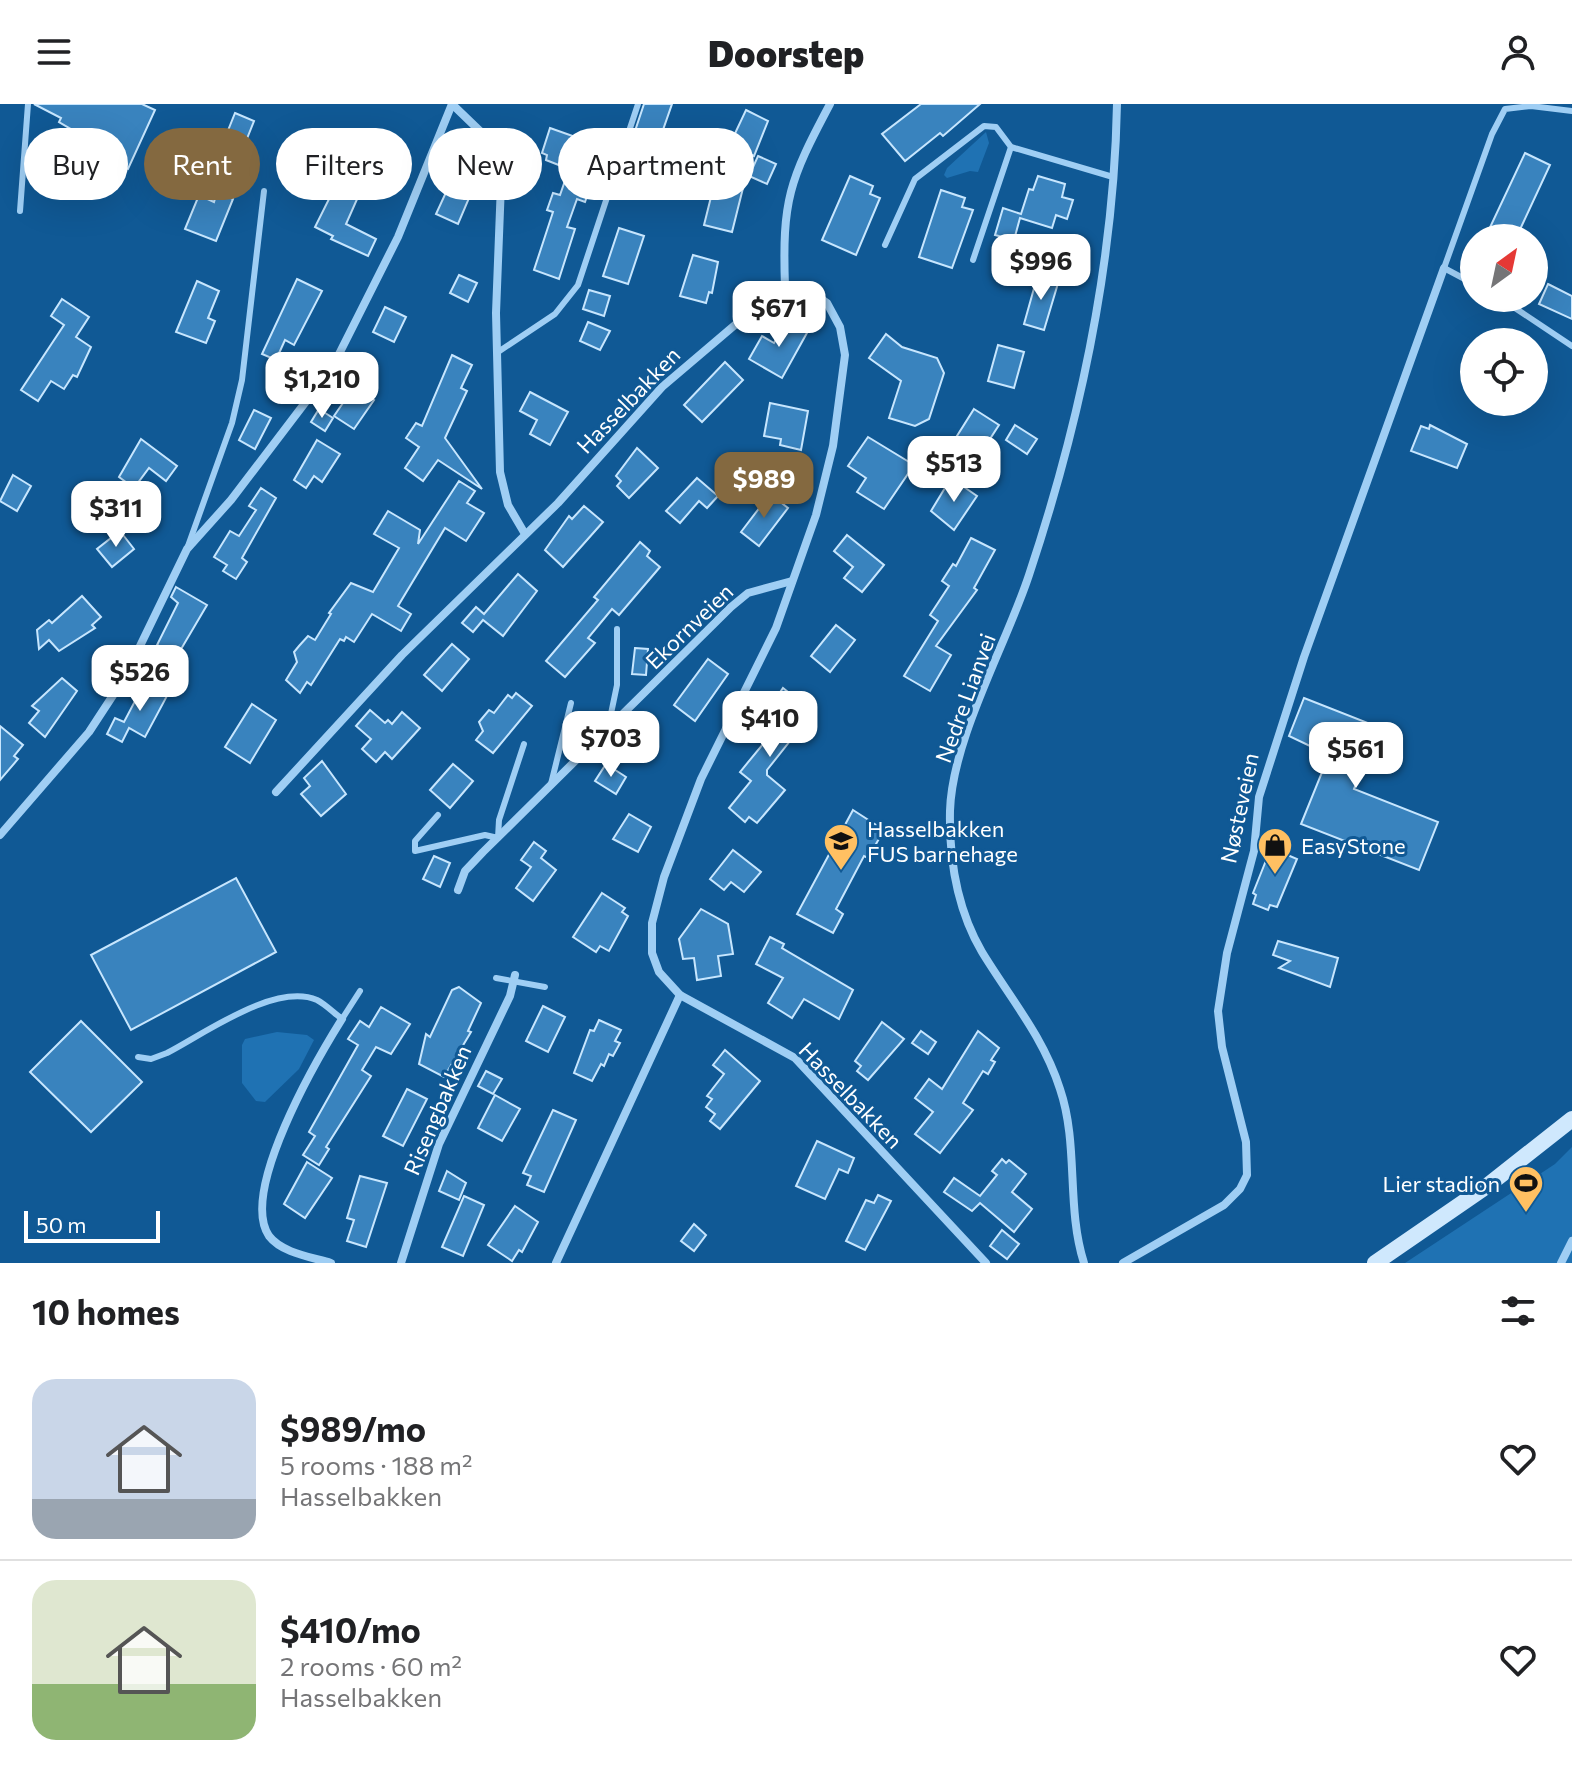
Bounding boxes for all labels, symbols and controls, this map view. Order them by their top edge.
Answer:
icon: menu [32,30,76,74]
text: Doorstep [708,30,864,74]
icon: person [1496,30,1540,74]
chip: Buy [24,128,128,200]
chip: Rent [144,128,260,200]
chip: Filters [276,128,412,200]
chip: New [428,128,542,200]
chip: Apartment [558,128,754,200]
north arrow [1460,224,1548,312]
map controls [1460,224,1548,416]
pin: $996 [994,234,1088,302]
text: $996 [1009,244,1073,275]
pin: $671 [732,281,826,349]
text: $671 [751,291,807,322]
button: locate [1460,328,1548,416]
street label: Hasselbakken [571,341,685,459]
pin: $1,210 [257,352,387,420]
text: $1,210 [283,362,361,393]
pin: $513 [907,436,1001,504]
text: $513 [925,446,983,477]
pin: $989 [717,452,811,520]
text: $989 [732,462,796,493]
pin: $311 [69,481,163,549]
text: $311 [89,491,143,522]
street label: Ekornveien [640,578,738,674]
street label: Nedre Lianvei [929,630,1001,766]
pin: $526 [93,645,187,713]
text: $526 [110,655,170,686]
pin: $410 [723,691,817,759]
text: $410 [740,701,800,732]
pin: $703 [564,711,658,779]
text: $703 [580,721,642,752]
pin: $561 [1309,722,1403,790]
text: $561 [1327,732,1385,763]
street label: Nøsteveien [1214,750,1264,866]
place label: Hasselbakken FUS barnehage [867,815,1018,867]
school or university icon: Hasselbakken FUS barnehage [822,822,860,872]
shop icon: EasyStone [1256,826,1294,876]
place label: EasyStone [1301,832,1406,859]
street label: Hasselbakken [794,1036,908,1154]
street label: Risengbakken [397,1041,477,1179]
sports icon: Lier stadion [1507,1164,1545,1214]
place label: Lier stadion [1383,1170,1500,1197]
scale bar [24,1207,160,1243]
text: 50 m [36,1211,86,1238]
icon: filters [1496,1289,1540,1333]
text: 10 homes [32,1290,180,1332]
text: $989/mo [280,1407,426,1449]
icon: home [96,1411,192,1507]
icon: heart [1496,1437,1540,1481]
text: 5 rooms · 188 m² [280,1449,472,1480]
text: Hasselbakken [280,1480,442,1511]
text: $410/mo [280,1608,421,1650]
icon: home [96,1612,192,1708]
icon: heart [1496,1638,1540,1682]
text: 2 rooms · 60 m² [280,1650,462,1681]
text: Hasselbakken [280,1681,442,1712]

